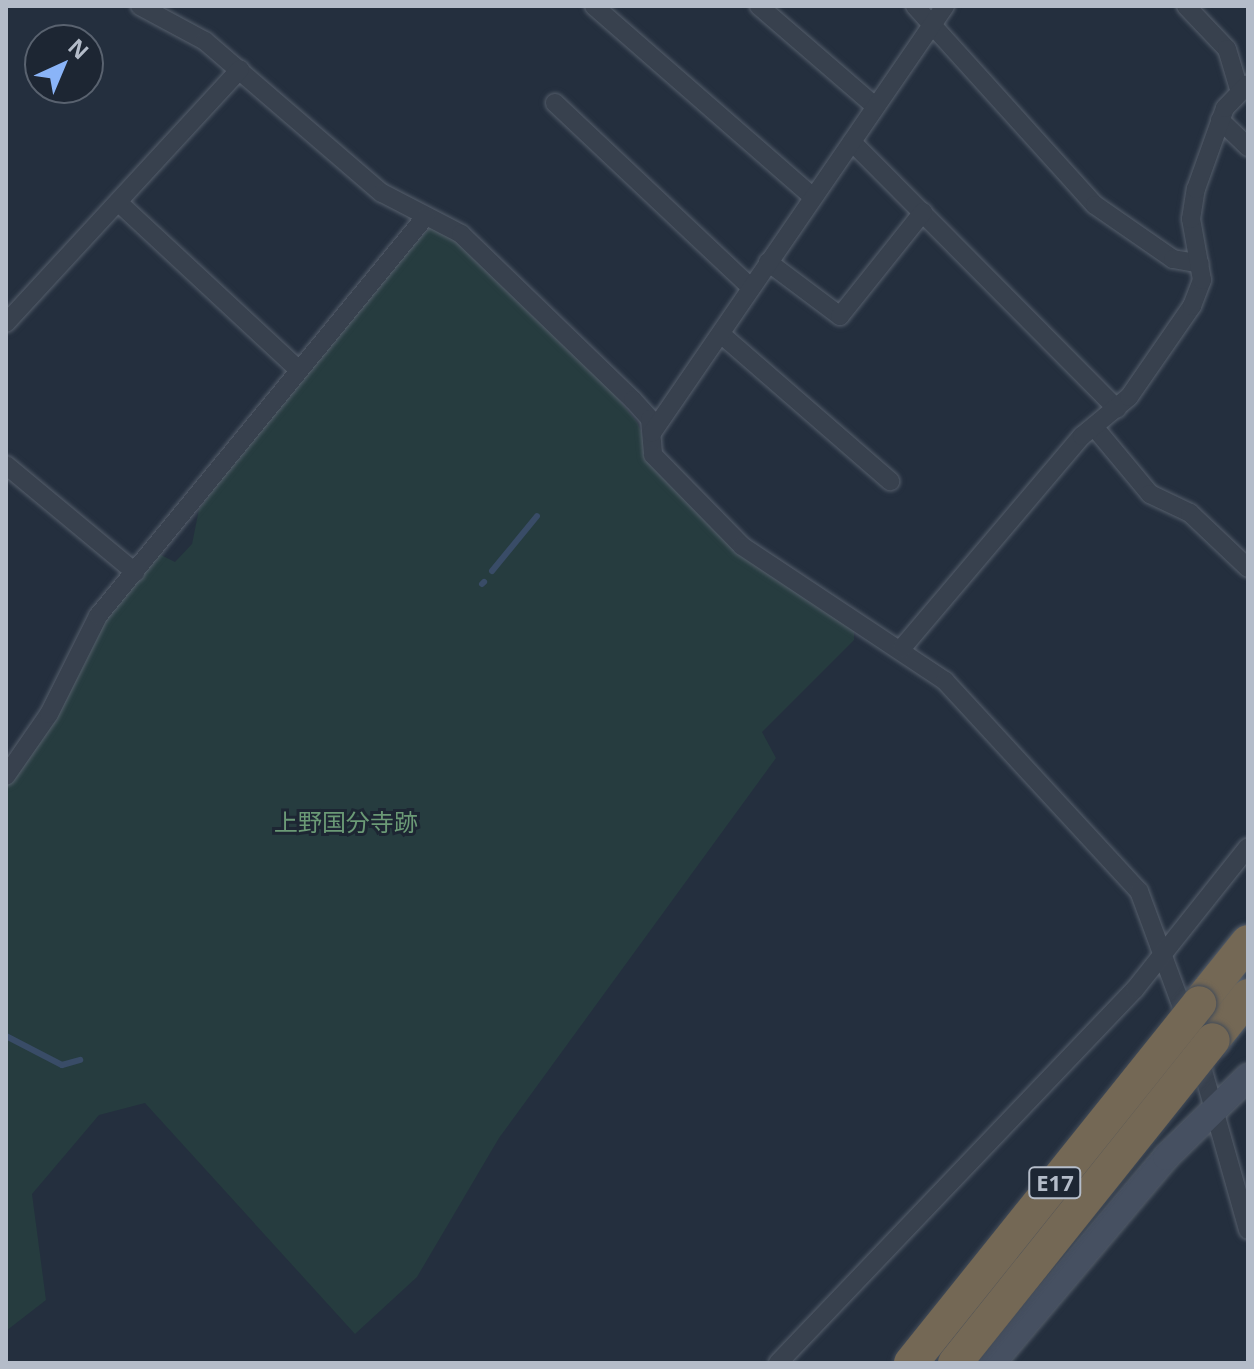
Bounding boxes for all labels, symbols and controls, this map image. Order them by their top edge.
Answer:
north arrow [24,24,104,104]
text: N [62,31,96,65]
park label: 上野国分寺跡 [274,808,418,836]
road number: E17 [1027,1165,1083,1201]

